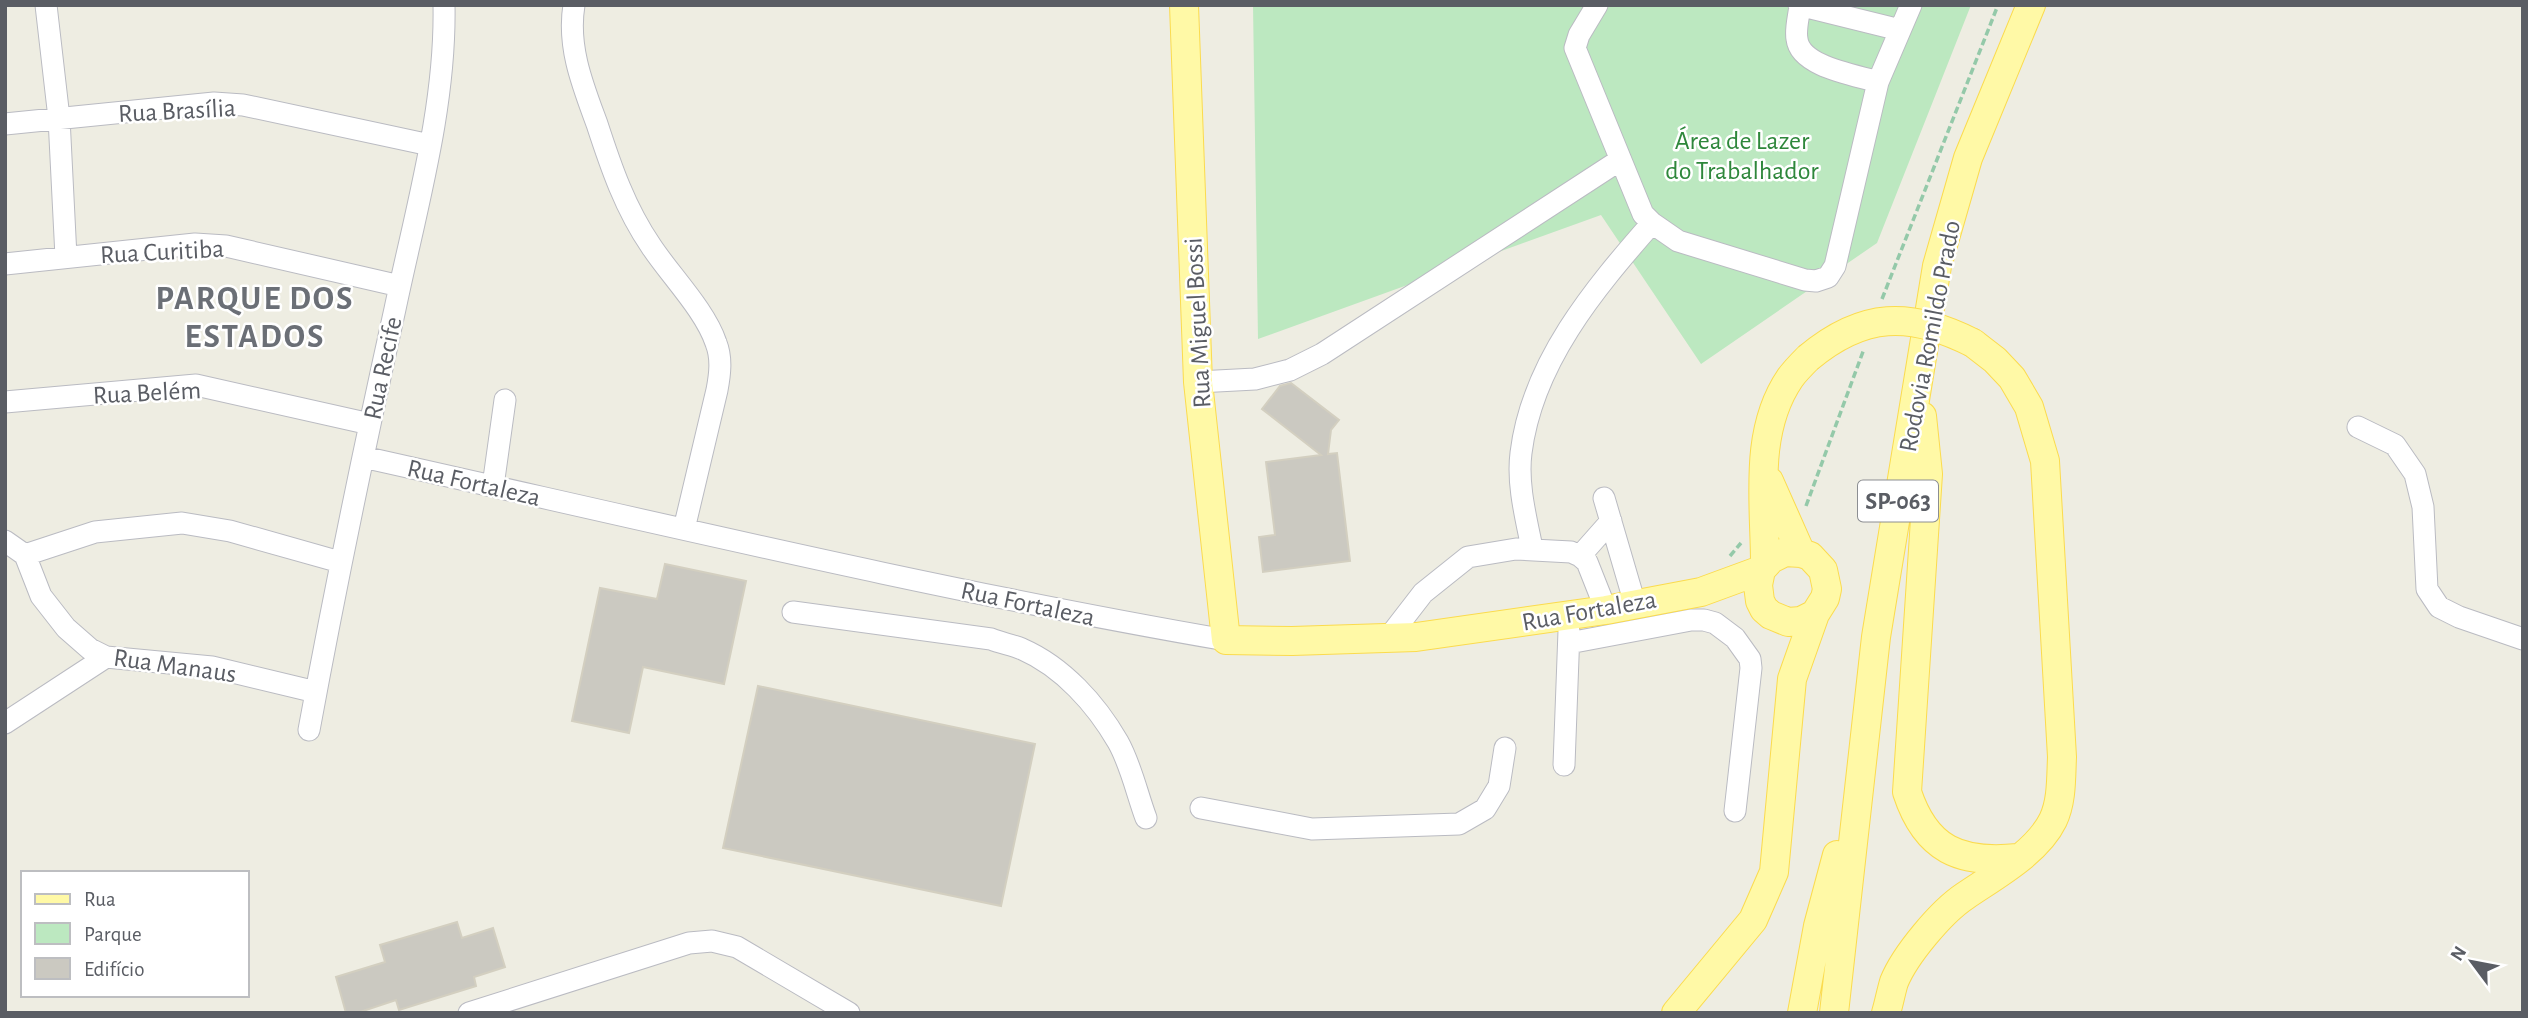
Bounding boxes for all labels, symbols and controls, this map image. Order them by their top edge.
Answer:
street label: Rua Brasília [117,95,237,127]
park label: Área de Lazer do Trabalhador [1665,126,1819,184]
street label: Rodovia Romildo Prado [1895,218,1965,454]
street label: Rua Curitiba [99,236,225,268]
street label: Rua Miguel Bossi [1181,237,1215,409]
district label: PARQUE DOS ESTADOS [156,283,354,354]
street label: Rua Recife [359,314,407,422]
street label: Rua Belém [92,377,202,409]
street label: Rua Fortaleza [405,455,543,511]
road number: SP-063 [1858,480,1938,522]
street label: Rua Fortaleza [958,577,1097,631]
street label: Rua Fortaleza [1520,586,1658,636]
street label: Rua Manaus [112,645,238,687]
legend [21,871,248,997]
text: Rua [84,889,116,910]
text: Parque [84,924,142,945]
north arrow [2437,927,2507,997]
text: N [2447,943,2470,964]
text: Edifício [84,959,144,980]

